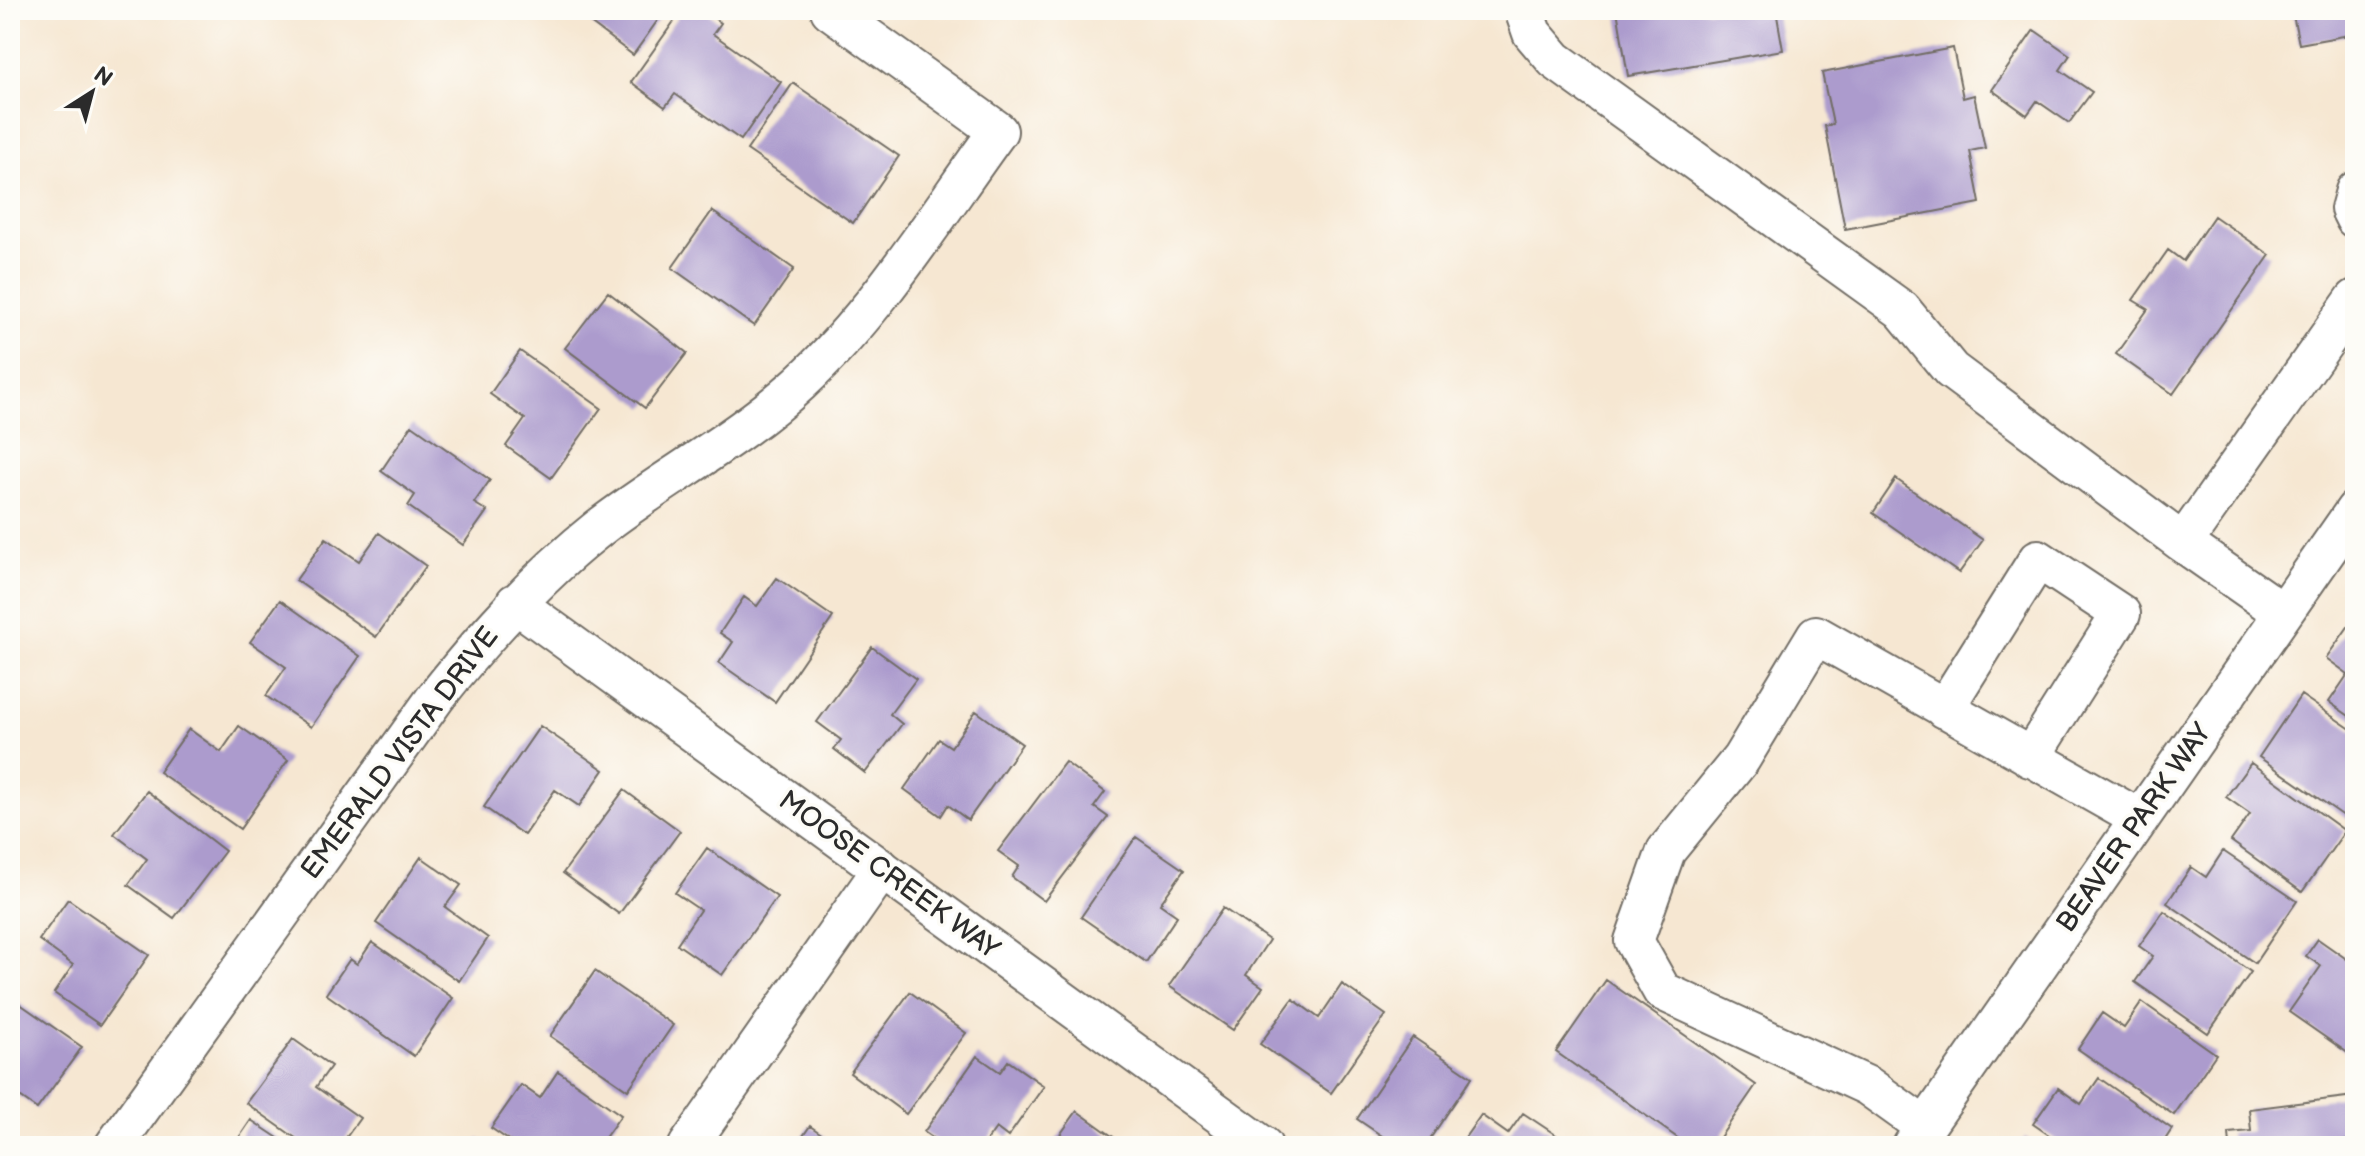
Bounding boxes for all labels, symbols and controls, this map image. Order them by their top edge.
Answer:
north arrow [52,52,132,132]
text: N [88,61,117,93]
street label: EMERALD VISTA DRIVE [294,620,506,886]
street label: BEAVER PARK WAY [2050,717,2219,939]
street label: MOOSE CREEK WAY [772,784,1006,967]

